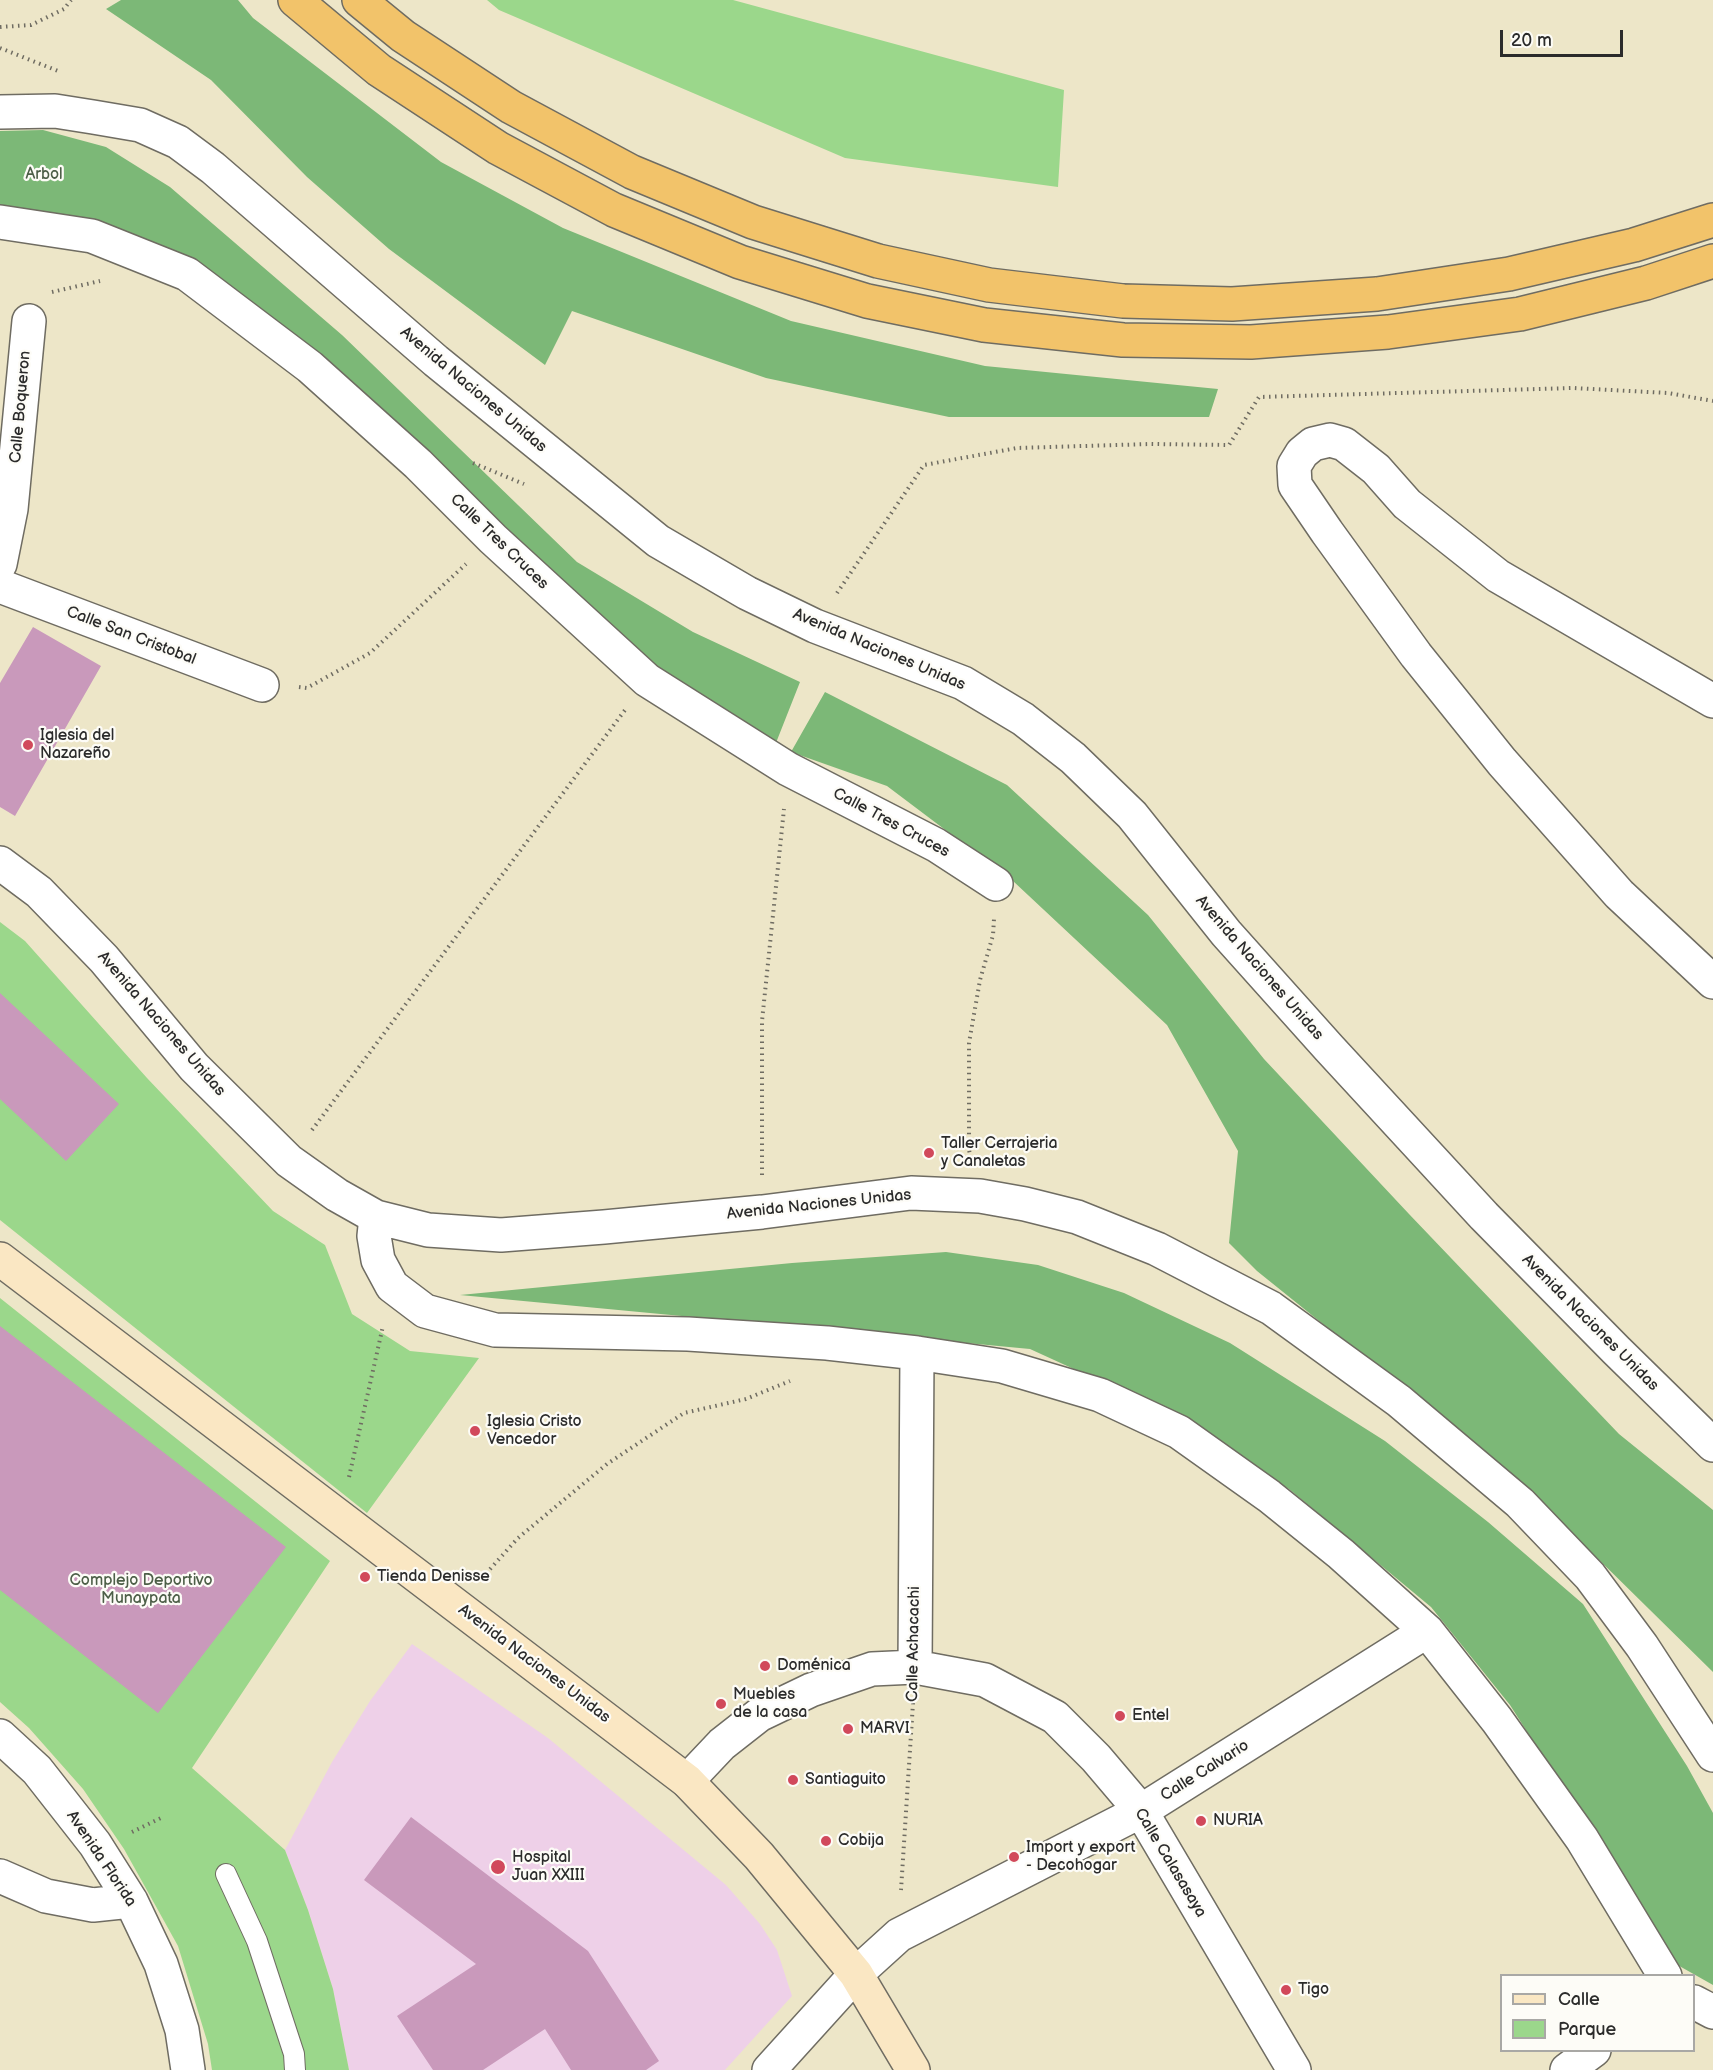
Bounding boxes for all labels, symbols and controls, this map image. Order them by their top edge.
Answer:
scale bar [1503,18,1626,56]
text: 20 m [1511,30,1552,51]
park label: Arbol [25,165,63,185]
street label: Avenida Naciones Unidas [396,323,550,457]
street label: Calle Boqueron [7,350,35,464]
street label: Calle Tres Cruces [446,490,552,594]
street label: Calle San Cristobal [63,602,199,670]
street label: Avenida Naciones Unidas [790,605,968,695]
place label: Iglesia del Nazareño [40,726,114,764]
marker: Iglesia del Nazareño [21,738,35,752]
street label: Calle Tres Cruces [829,784,953,862]
street label: Avenida Naciones Unidas [1191,892,1327,1044]
street label: Avenida Naciones Unidas [93,948,229,1100]
place label: Taller Cerrajeria y Canaletas [941,1134,1058,1172]
marker: Taller Cerrajeria y Canaletas [922,1146,936,1160]
street label: Avenida Naciones Unidas [726,1186,912,1224]
street label: Avenida Naciones Unidas [1518,1251,1662,1395]
place label: Iglesia Cristo Vencedor [487,1412,582,1450]
marker: Iglesia Cristo Vencedor [468,1424,482,1438]
place label: Tienda Denisse [377,1567,490,1587]
marker: Tienda Denisse [358,1570,372,1584]
park label: Complejo Deportivo Munaypata [69,1571,213,1609]
street label: Calle Achacachi [903,1586,925,1702]
street label: Avenida Naciones Unidas [454,1601,614,1727]
place label: Doménica [777,1656,851,1676]
marker: Doménica [758,1659,772,1673]
place label: Muebles de la casa [733,1685,807,1723]
marker: Muebles de la casa [714,1697,728,1711]
place label: Entel [1132,1706,1169,1726]
marker: Entel [1113,1709,1127,1723]
place label: MARVI [860,1719,910,1739]
marker: MARVI [841,1722,855,1736]
street label: Calle Calvario [1157,1736,1253,1806]
place label: Santiaguito [805,1770,886,1790]
marker: Santiaguito [786,1773,800,1787]
street label: Calle Calasasaya [1130,1805,1210,1921]
street label: Avenida Florida [62,1807,140,1911]
place label: NURIA [1213,1811,1263,1831]
marker: NURIA [1194,1814,1208,1828]
place label: Cobija [838,1831,884,1851]
marker: Cobija [819,1834,833,1848]
place label: Import y export - Decohogar [1026,1838,1135,1876]
place label: Hospital Juan XXIII [512,1848,585,1886]
marker: Import y export - Decohogar [1007,1850,1021,1864]
marker: Hospital Juan XXIII [489,1858,507,1876]
legend [1500,1974,1695,2052]
place label: Tigo [1298,1980,1329,2000]
marker: Tigo [1279,1983,1293,1997]
text: Calle [1558,1989,1600,2010]
text: Parque [1558,2019,1616,2040]

